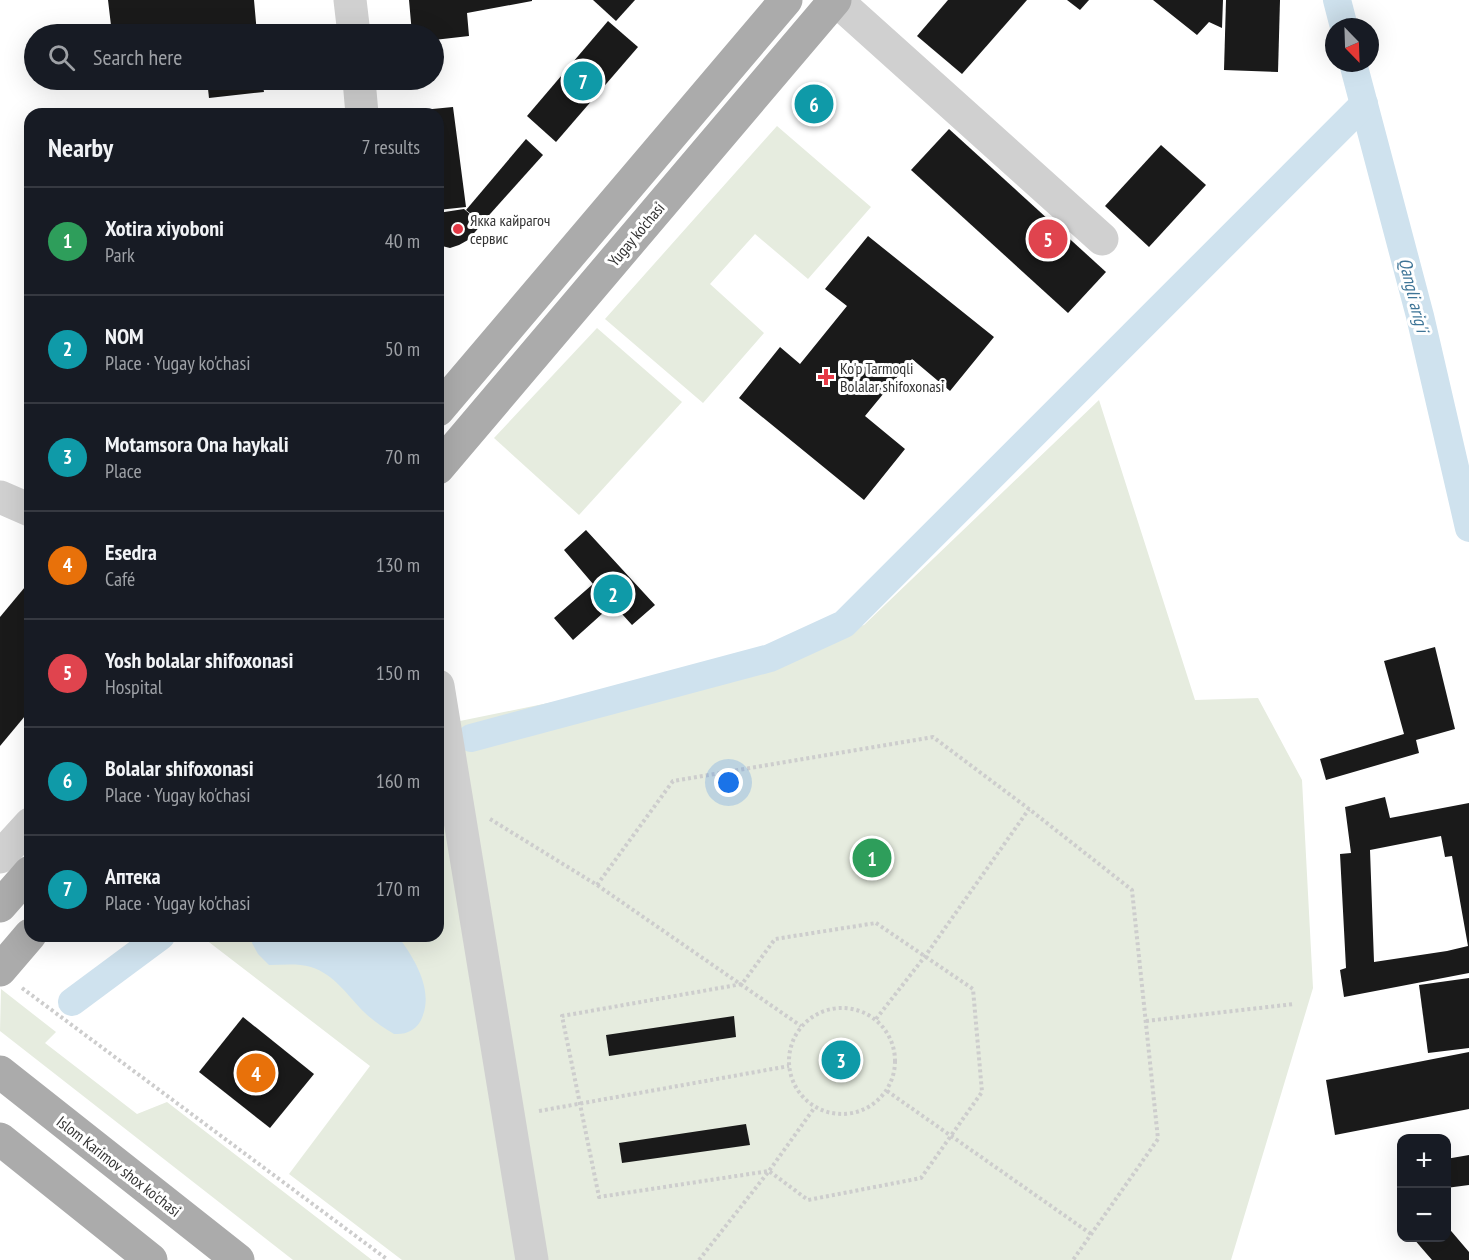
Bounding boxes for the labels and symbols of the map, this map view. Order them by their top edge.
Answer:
north arrow [1325,18,1379,72]
pin: 7 [564,58,602,104]
pin: 6 [794,82,834,126]
street label: Yugay ko'chasi [603,198,669,270]
place label: Якка кайрагоч сервис [470,210,550,248]
pin: 5 [1028,216,1068,262]
marker: Якка кайрагоч сервис [451,222,465,236]
water label: Qangli arig'i [1394,256,1435,337]
place label: Ko'p Tarmoqli Bolalar shifoxonasi [840,358,945,396]
marker: Ko'p Tarmoqli Bolalar shifoxonasi [817,368,835,386]
pin: 2 [594,572,632,616]
your location [714,768,743,797]
pin: 1 [852,836,892,880]
pin: 3 [822,1038,860,1082]
pin: 4 [236,1050,276,1096]
street label: Islom Karimov shox ko'chasi [53,1111,185,1221]

